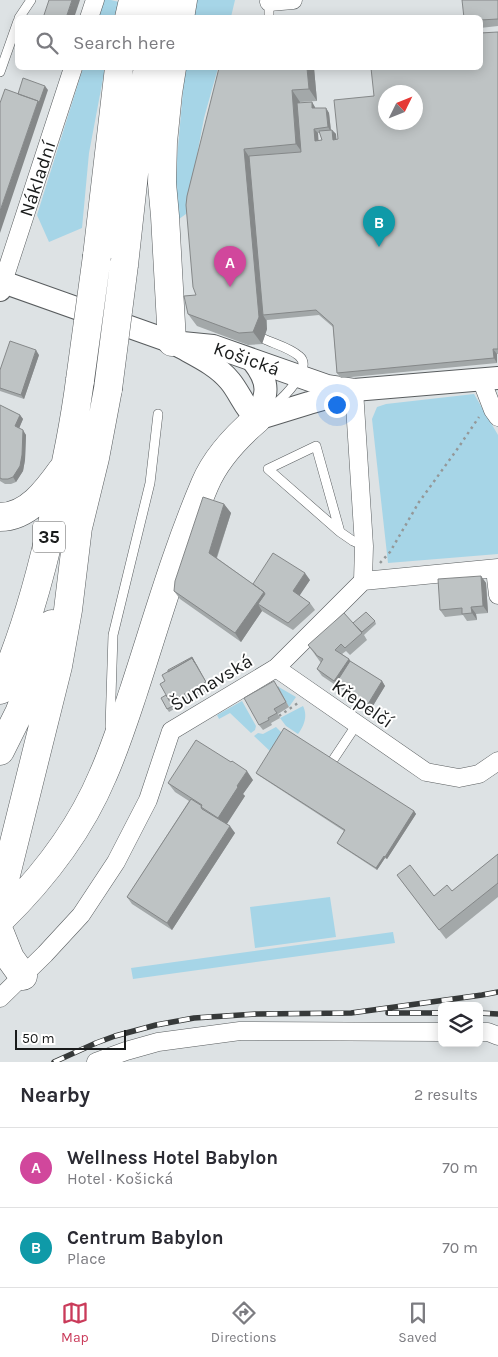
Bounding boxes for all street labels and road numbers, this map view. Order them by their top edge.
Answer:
street label: Nákladní [15,138,61,219]
street label: Košická [211,337,283,381]
road number: 35 [33,522,65,552]
street label: Šumavská [166,650,257,716]
street label: Křepelčí [328,675,398,733]

